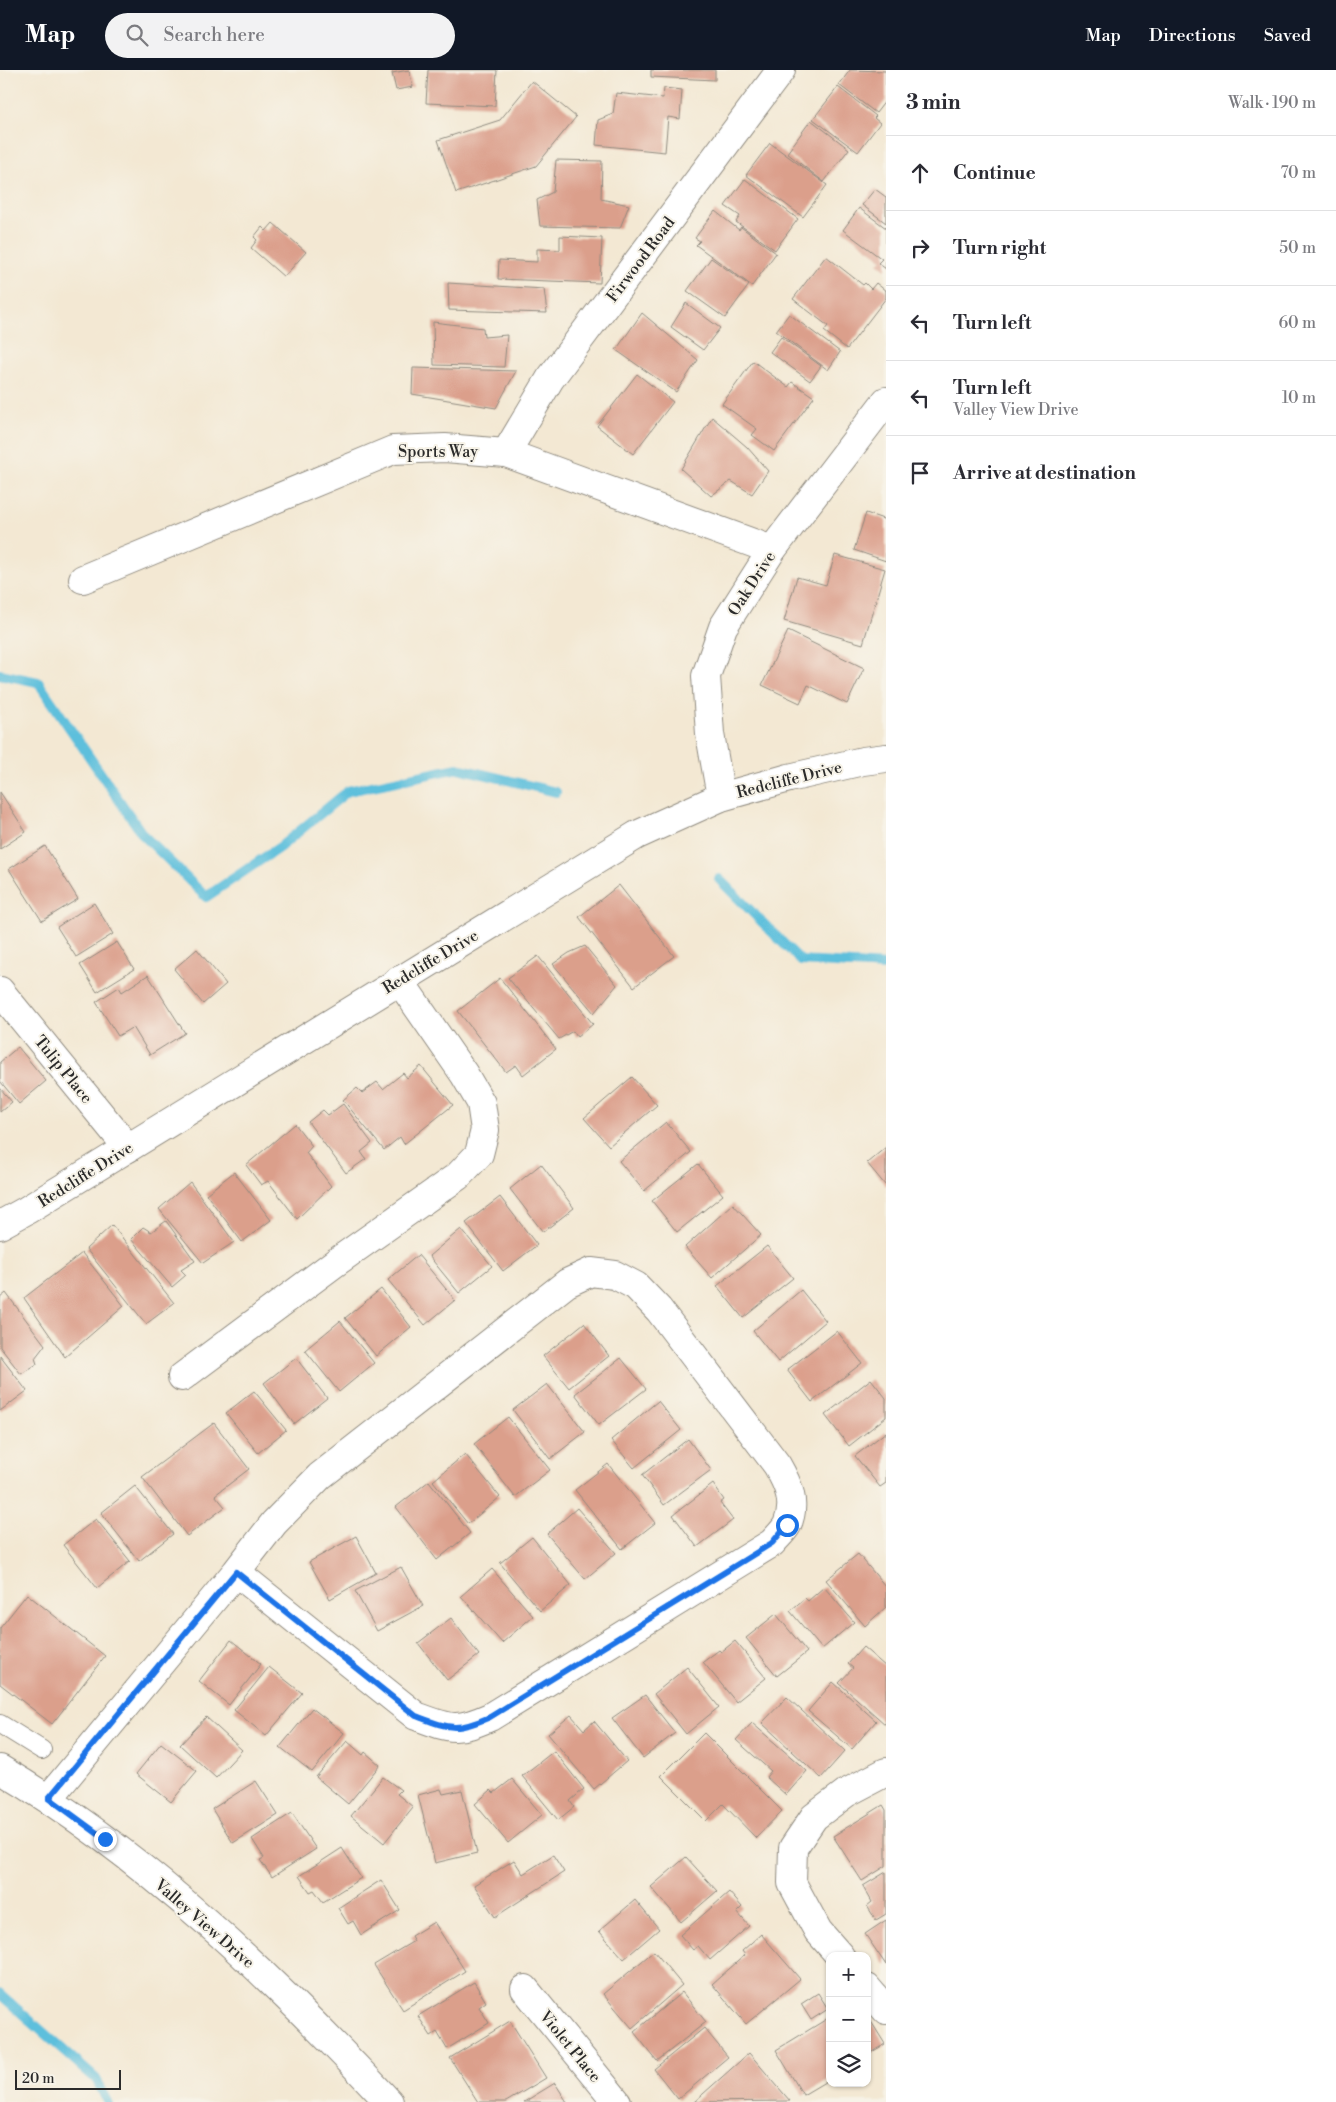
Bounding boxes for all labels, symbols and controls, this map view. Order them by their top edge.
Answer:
search box [105,13,455,58]
text: Map [25,20,75,50]
icon: search [123,21,151,49]
text: Search here [163,23,265,47]
text: Map [1085,24,1121,47]
text: Directions [1149,24,1236,47]
text: Saved [1264,24,1311,47]
text: 3 min [906,90,961,116]
text: Walk · 190 m [1228,93,1316,113]
icon: ahead [906,159,934,187]
text: Continue [953,161,1036,185]
text: 70 m [1280,163,1316,183]
street label: Firwood Road [602,213,679,306]
icon: right [906,234,934,262]
text: Turn right [953,236,1046,260]
text: 50 m [1279,238,1316,258]
icon: left [906,309,934,337]
text: Turn left [953,311,1032,335]
text: 60 m [1278,313,1316,333]
text: Turn left [953,376,1032,400]
icon: left [906,384,934,412]
text: 10 m [1282,388,1316,408]
text: Valley View Drive [953,400,1079,420]
street label: Sports Way [398,442,478,462]
icon: arrive [906,459,934,487]
text: Arrive at destination [953,461,1136,485]
street label: Oak Drive [724,547,780,620]
street label: Redcliffe Drive [734,757,844,803]
street label: Redcliffe Drive [379,925,482,998]
street label: Tulip Place [30,1032,97,1108]
street label: Redcliffe Drive [34,1138,137,1212]
route start [776,1514,799,1537]
route end [94,1828,117,1851]
street label: Valley View Drive [150,1874,258,1973]
map controls [826,1952,871,2087]
button: + [826,1952,871,1997]
button: − [826,1997,871,2042]
street label: Violet Place [535,2006,605,2087]
button: layers [826,2042,871,2087]
scale bar [15,2067,121,2090]
text: 20 m [22,2070,54,2088]

